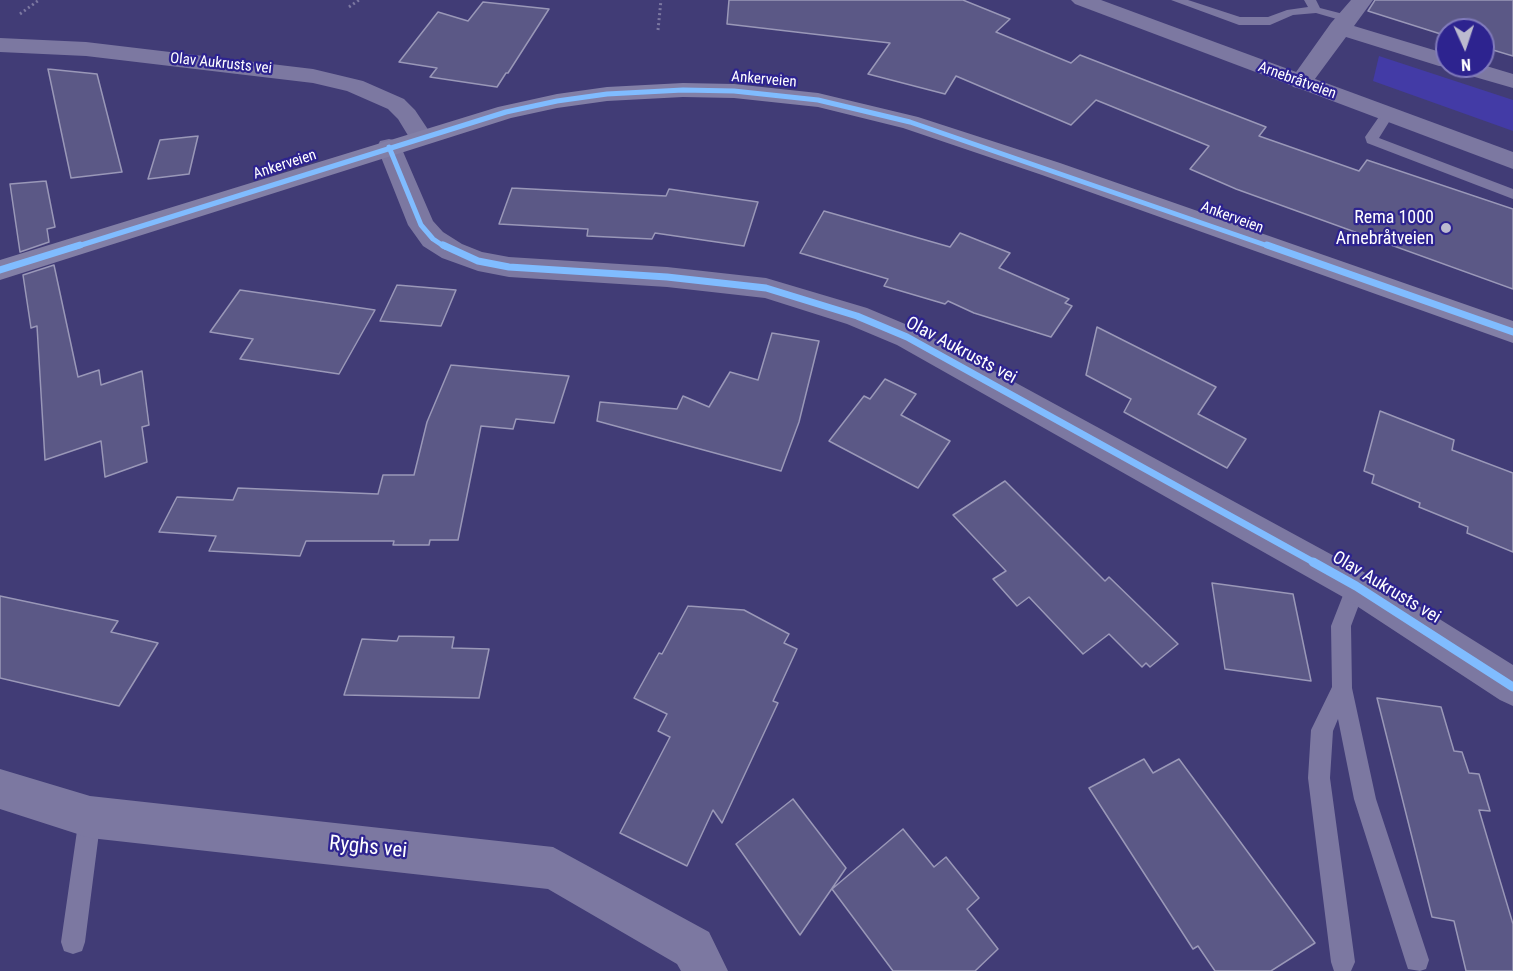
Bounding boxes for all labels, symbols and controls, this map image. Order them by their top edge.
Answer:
north arrow [1435,18,1495,78]
street label: Olav Aukrusts vei [169,50,273,78]
text: N [1460,55,1471,74]
street label: Arnebråtveien [1255,59,1339,103]
street label: Ankerveien [731,68,797,92]
street label: Ankerveien [251,146,319,184]
street label: Ankerveien [1198,198,1266,238]
place label: Rema 1000 Arnebråtveien [1336,207,1434,250]
marker: Rema 1000 Arnebråtveien [1439,221,1453,235]
street label: Olav Aukrusts vei [902,313,1020,389]
street label: Olav Aukrusts vei [1328,547,1444,629]
street label: Ryghs vei [328,831,408,865]

